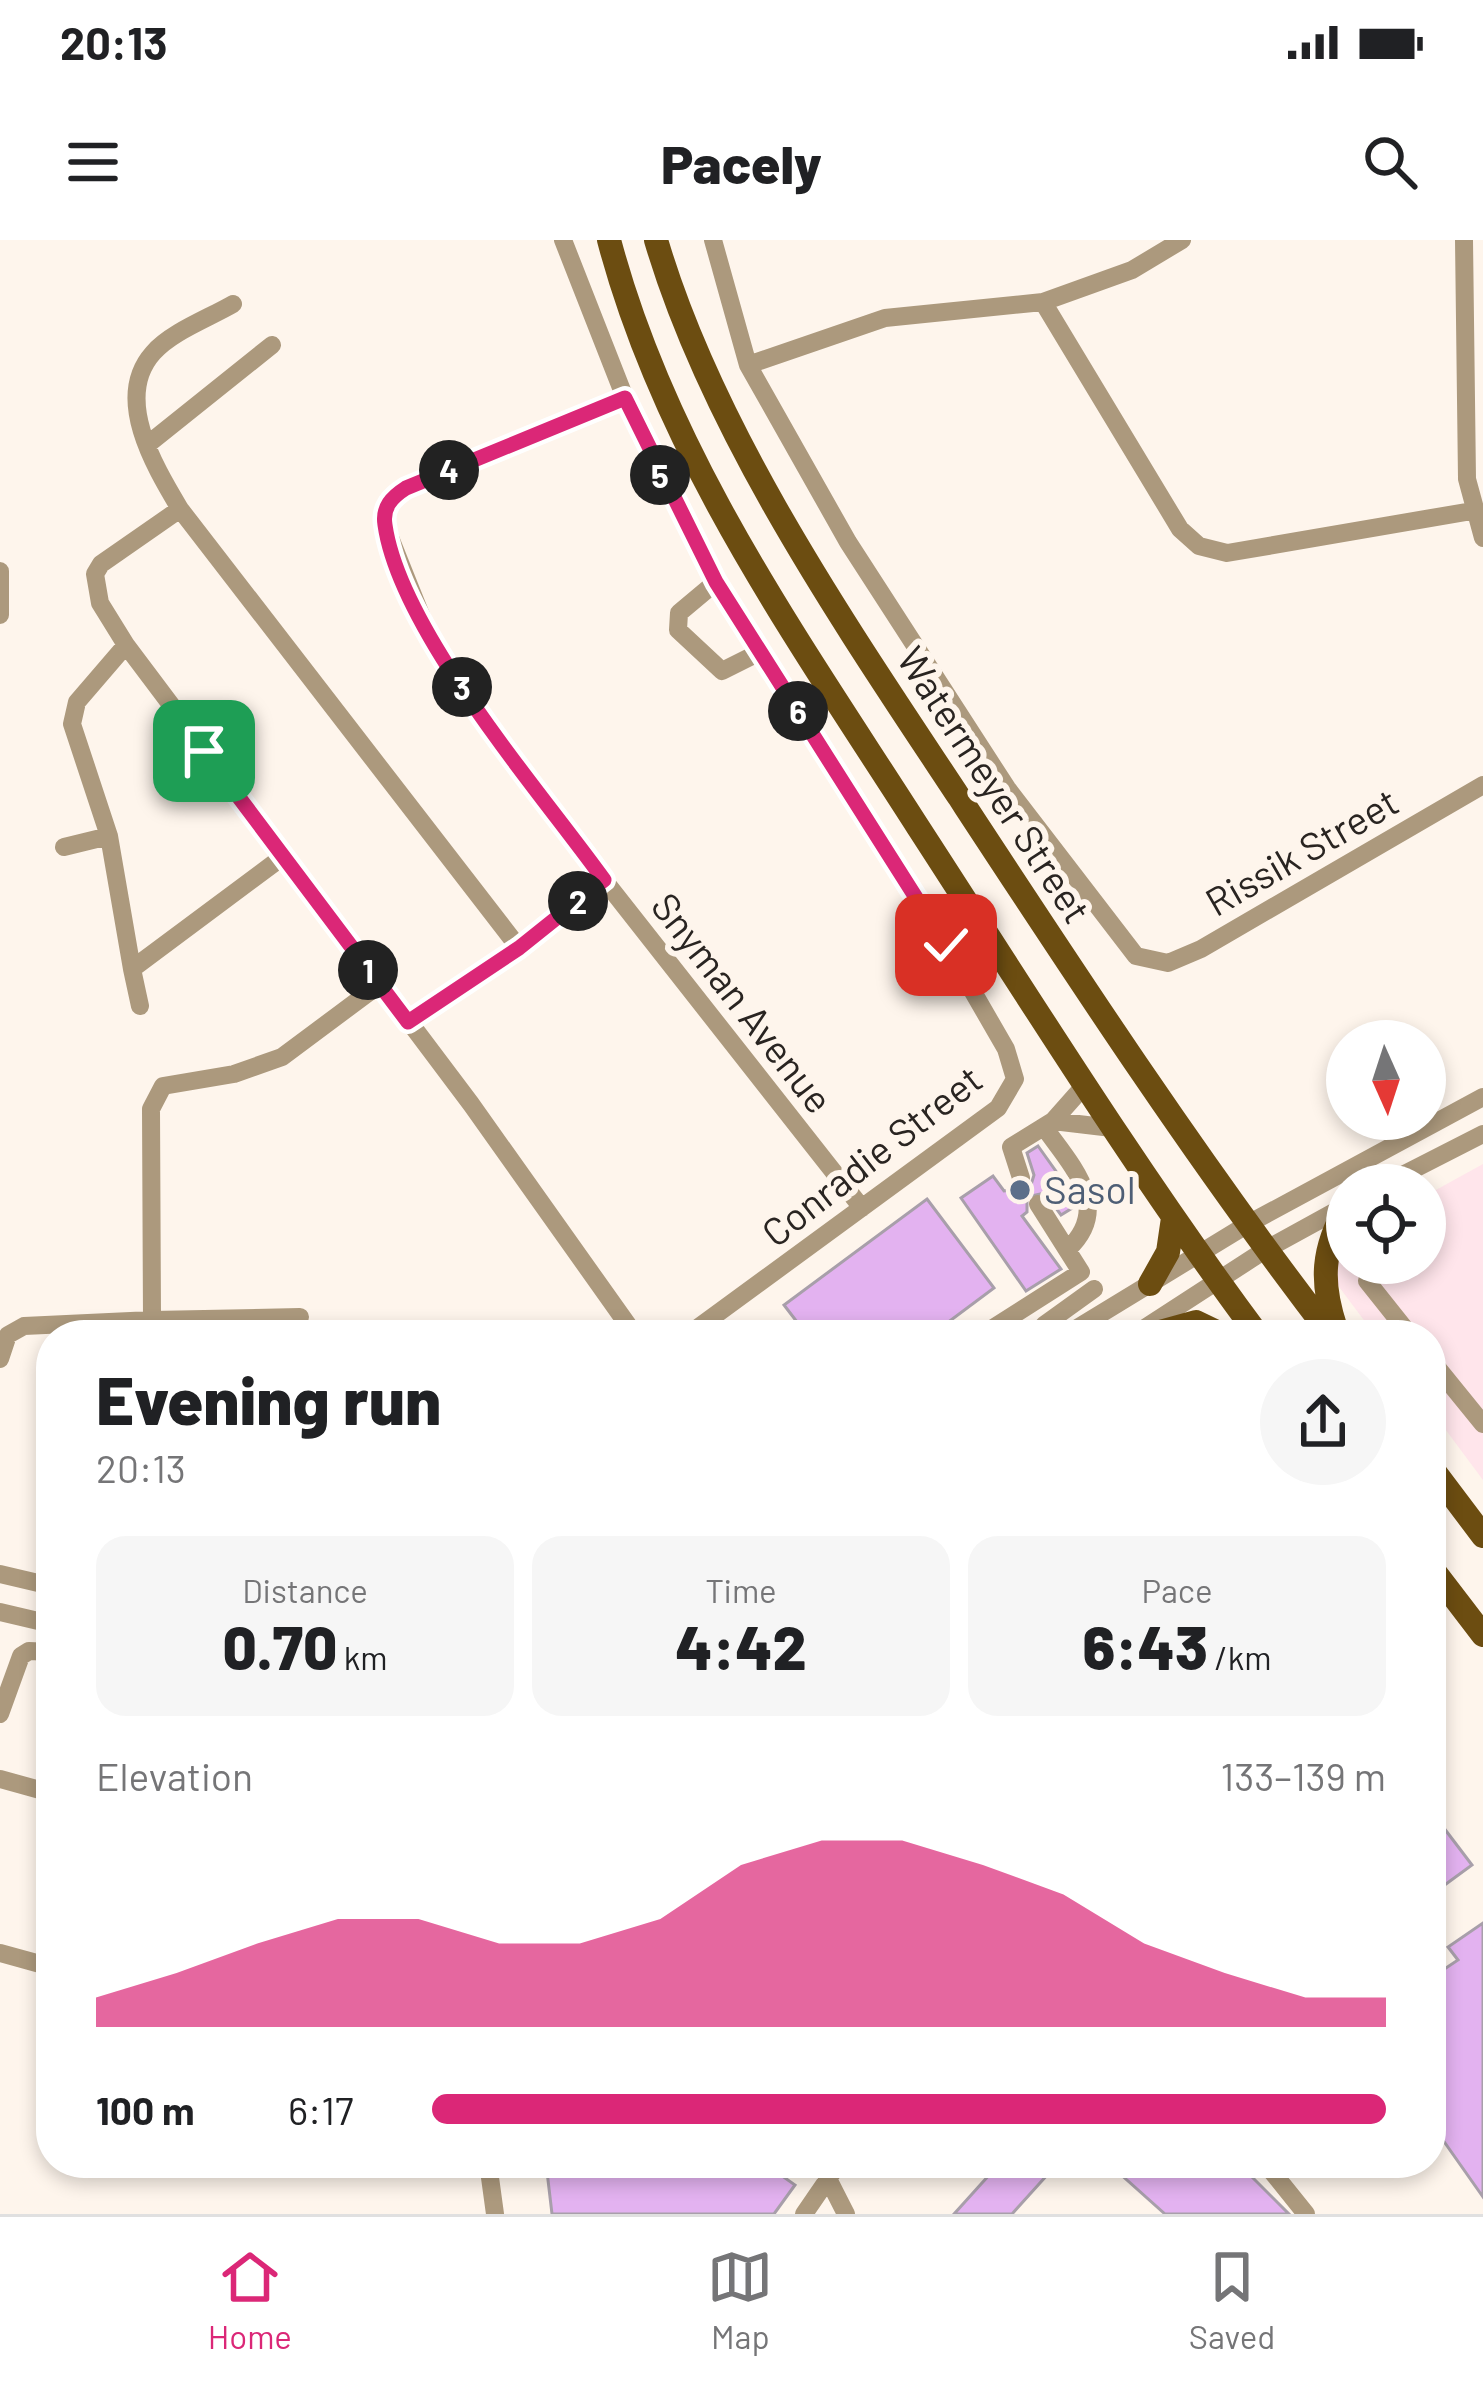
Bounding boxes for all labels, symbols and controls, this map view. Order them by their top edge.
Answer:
text: 20:13 [60,15,167,69]
icon: menu [60,129,126,195]
icon: search [1357,129,1423,195]
text: Pacely [661,130,822,195]
pin: 4 [419,440,479,500]
pin: 5 [630,445,690,505]
text: 4 [439,450,459,490]
text: 5 [651,455,669,495]
street label: Watermeyer Street [889,637,1102,931]
pin: 3 [432,657,492,717]
text: 3 [453,667,471,707]
pin: 6 [768,681,828,741]
text: 6 [789,691,807,731]
pin [153,700,255,802]
icon: arrive [171,718,237,784]
street label: Rissik Street [1197,777,1406,925]
pin: 2 [548,871,608,931]
text: 2 [569,881,587,921]
street label: Snyman Avenue [643,883,844,1121]
pin [895,894,997,996]
icon: check [913,912,979,978]
pin: 1 [338,940,398,1000]
text: 1 [362,950,374,990]
north arrow [1326,1020,1446,1140]
map controls [1326,1020,1446,1284]
street label: Conradie Street [752,1054,990,1255]
button: locate [1326,1164,1446,1284]
place label: Sasol [1044,1165,1136,1212]
marker: Sasol [1007,1177,1033,1203]
text: Evening run [96,1359,441,1438]
button: share [1260,1359,1386,1485]
text: 20:13 [96,1444,186,1491]
text: Distance [242,1570,368,1610]
text: Time [705,1570,777,1610]
text: Pace [1142,1570,1212,1610]
text: 0.70 [222,1610,337,1682]
text: 4:42 [675,1610,807,1682]
text: 6:43 [1082,1610,1208,1682]
text: km [337,1637,388,1677]
text: /km [1208,1637,1272,1677]
text: Elevation [96,1752,253,1799]
text: 133–139 m [1221,1752,1386,1799]
text: 100 m [96,2086,195,2133]
text: 6:17 [288,2086,353,2133]
tab: Home [208,2244,292,2356]
tab: Map [707,2244,773,2356]
tab: Saved [1189,2244,1275,2356]

